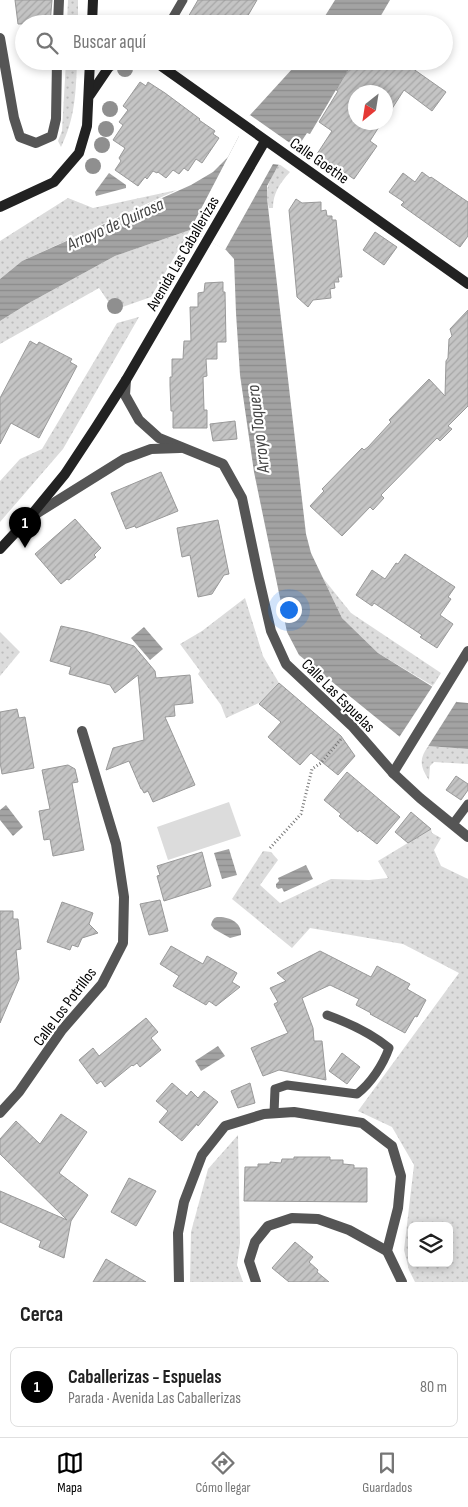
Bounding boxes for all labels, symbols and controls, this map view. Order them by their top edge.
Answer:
search box [15,15,453,70]
icon: search [33,29,61,57]
text: Buscar aquí [73,31,146,54]
north arrow [348,85,393,130]
street label: Calle Goethe [286,134,352,188]
water label: Arroyo de Quirosa [63,193,168,256]
street label: Avenida Las Caballerizas [142,193,224,315]
water label: Arroyo Toquero [243,383,274,475]
pin: 1 [9,507,41,548]
your location [276,597,302,623]
street label: Calle Las Espuelas [297,655,379,737]
street label: Calle Los Potrillos [29,964,101,1050]
map controls [408,1222,453,1267]
button: layers [408,1222,453,1267]
text: Cerca [20,1302,63,1327]
text: Caballerizas - Espuelas [68,1366,222,1389]
text: 1 [34,1378,40,1397]
text: 80 m [420,1378,447,1397]
text: Parada · Avenida Las Caballerizas [68,1389,241,1408]
tab: Mapa [56,1449,84,1496]
tab: Cómo llegar [195,1449,251,1496]
tab: Guardados [362,1449,412,1496]

